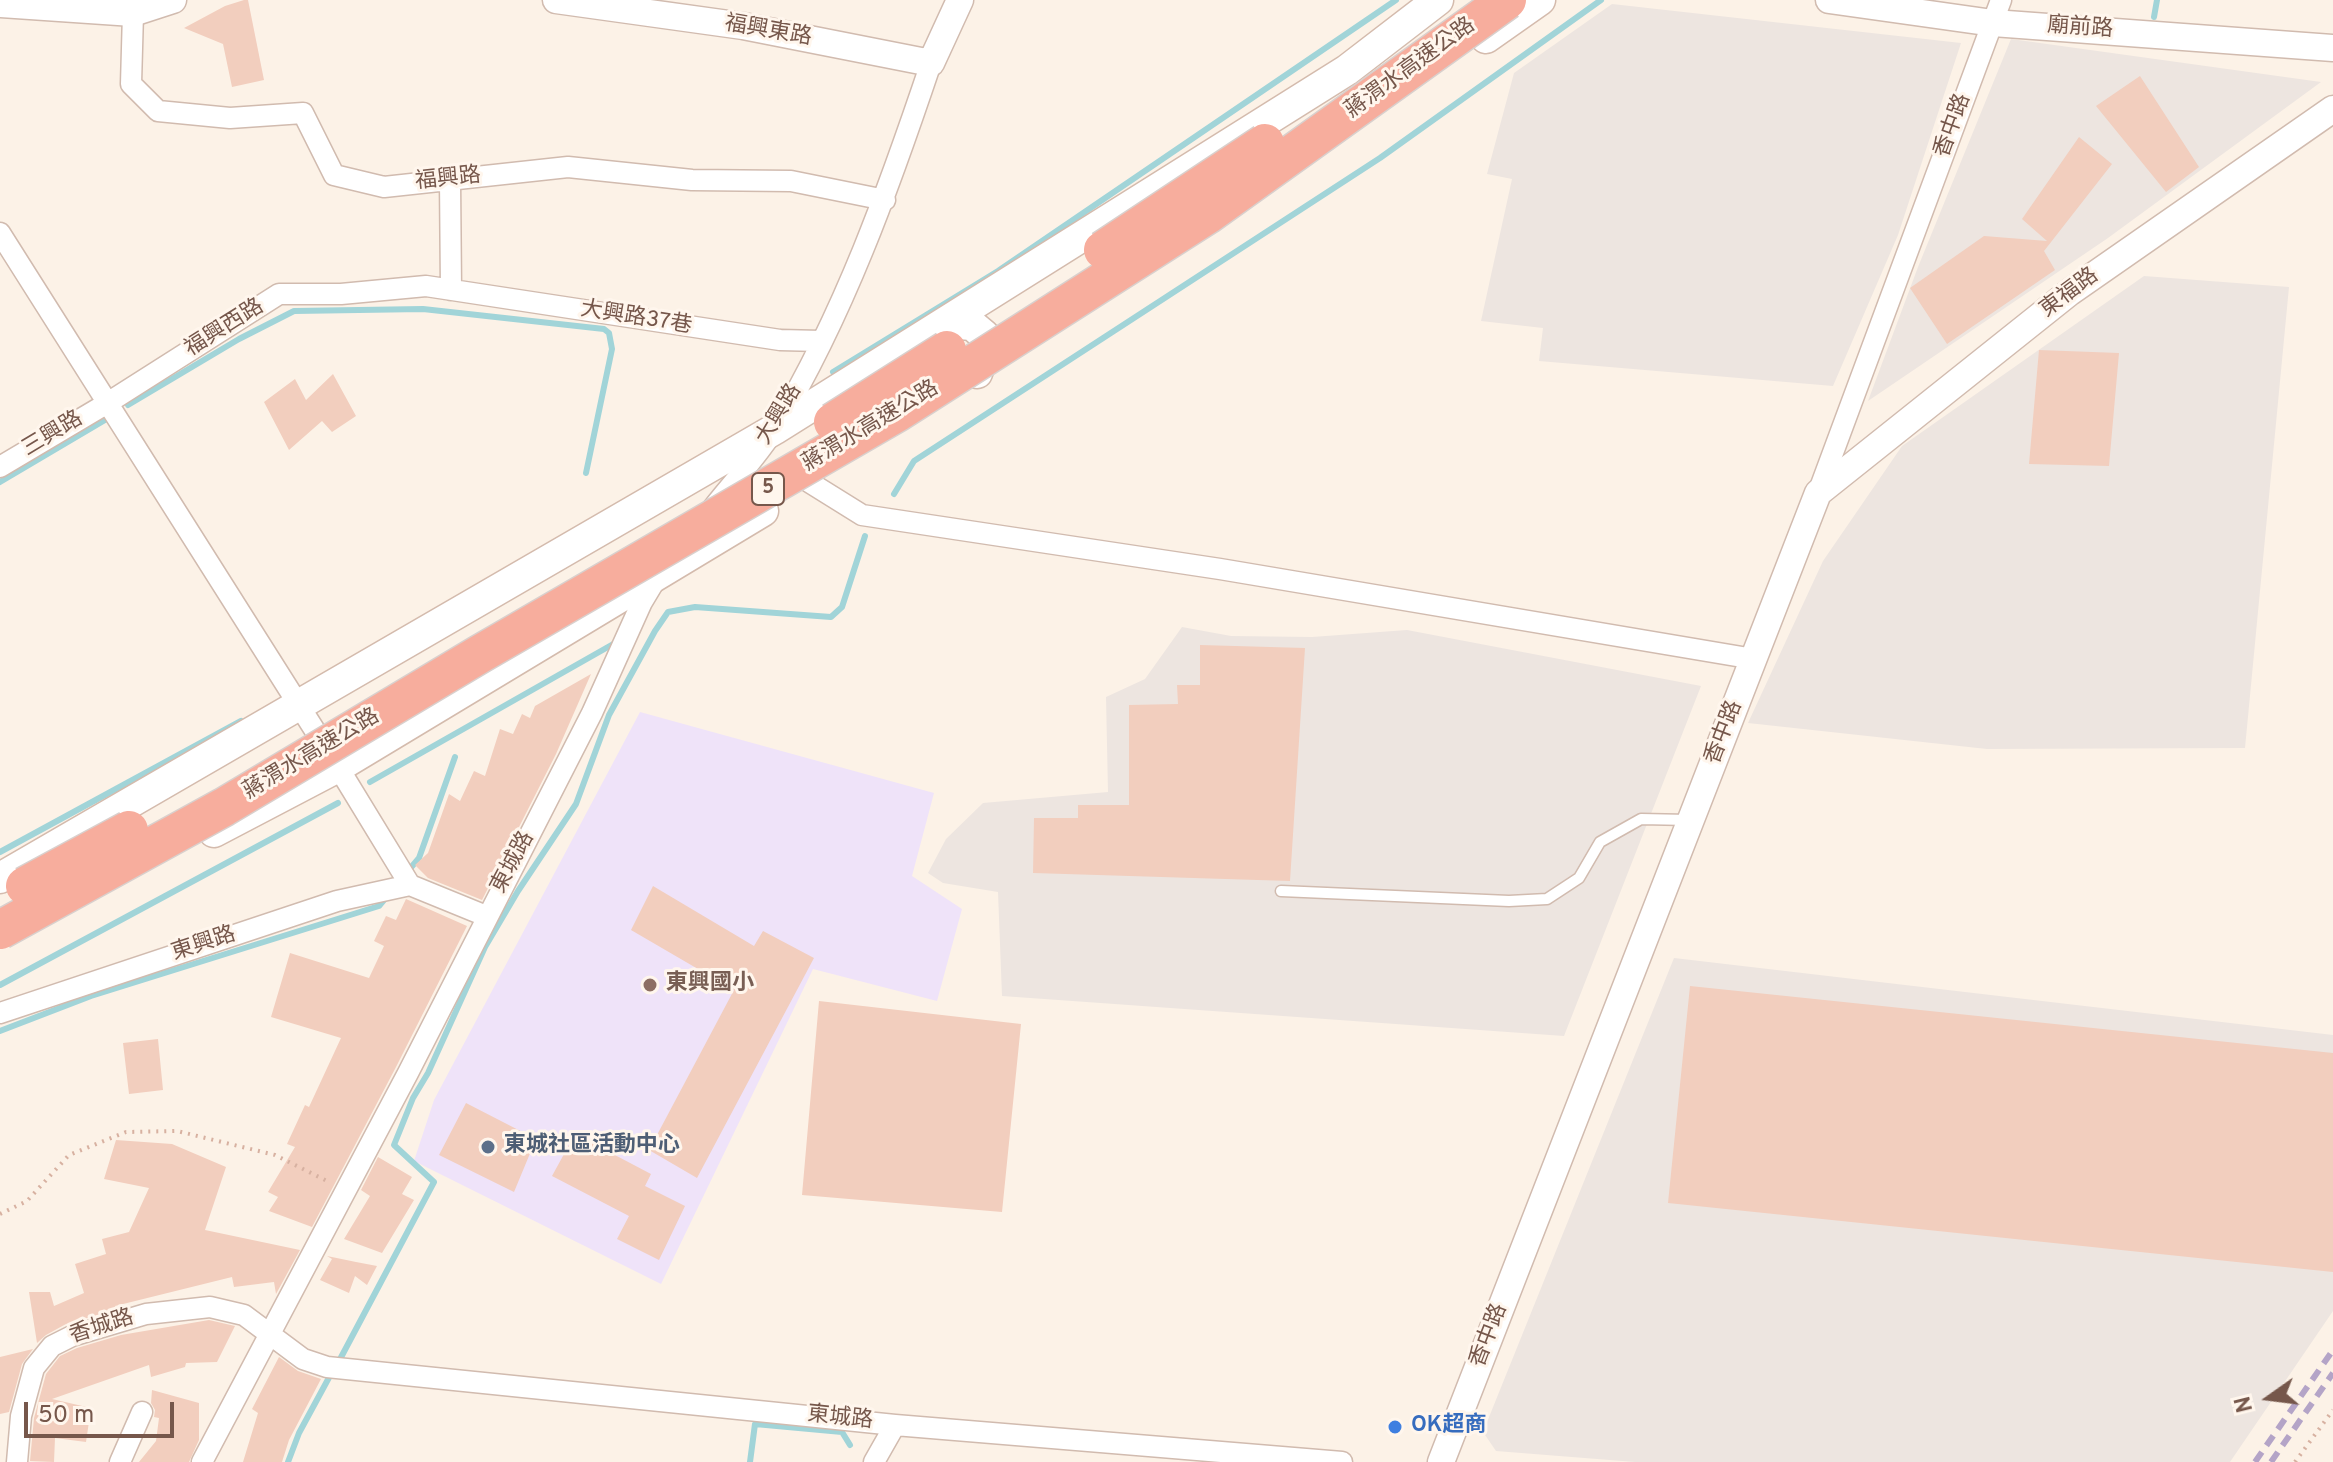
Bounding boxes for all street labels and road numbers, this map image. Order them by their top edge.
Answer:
street label: 福興東路 [722,11,814,53]
street label: 蔣渭水高速公路 [1341,13,1481,125]
street label: 廟前路 [2046,14,2114,44]
street label: 香中路 [1930,90,1978,162]
street label: 福興路 [414,163,482,197]
street label: 東福路 [2036,264,2104,324]
street label: 福興西路 [181,294,269,364]
street label: 大興路37巷 [578,297,694,341]
street label: 蔣渭水高速公路 [798,376,944,478]
street label: 大興路 [752,380,808,450]
street label: 三興路 [18,407,88,463]
road number: 5 [752,473,784,505]
street label: 香中路 [1701,697,1749,769]
street label: 蔣渭水高速公路 [239,704,385,806]
street label: 東城路 [487,828,541,898]
street label: 東興路 [169,922,239,968]
street label: 香中路 [1466,1300,1514,1372]
street label: 香城路 [67,1305,137,1351]
street label: 東城路 [806,1402,874,1436]

